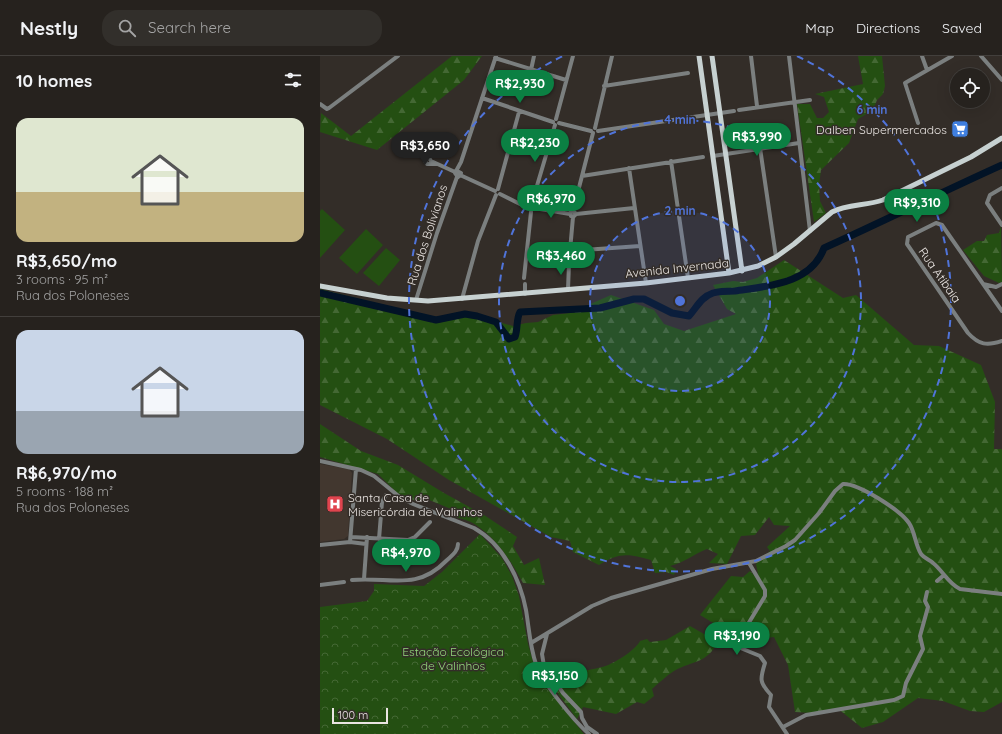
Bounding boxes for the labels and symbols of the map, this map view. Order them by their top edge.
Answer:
pin: R$2,930 [483,70,557,104]
text: 6 min [856,102,888,117]
text: 4 min [664,112,696,127]
supermarket icon: Dalben Supermercados [950,119,970,139]
place label: Dalben Supermercados [816,122,947,137]
pin: R$3,990 [720,123,794,157]
pin: R$2,230 [498,129,572,163]
pin: R$3,650 [388,132,462,166]
street label: Rua dos Bolivianos [404,182,450,287]
pin: R$6,970 [514,185,588,219]
pin: R$9,310 [880,189,954,223]
text: 2 min [664,203,696,218]
pin: R$3,460 [524,242,598,276]
street label: Rua Atibaia [915,244,965,306]
street label: Avenida Invernada [624,255,730,281]
centre of rings [673,294,687,308]
place label: Santa Casa de Misericórdia de Valinhos [348,490,483,519]
hospital icon: Santa Casa de Misericórdia de Valinhos [325,494,345,514]
pin: R$4,970 [369,539,443,573]
pin: R$3,190 [700,622,774,656]
park label: Estação Ecológica de Valinhos [402,644,504,673]
pin: R$3,150 [518,662,592,696]
scale bar [332,706,388,725]

